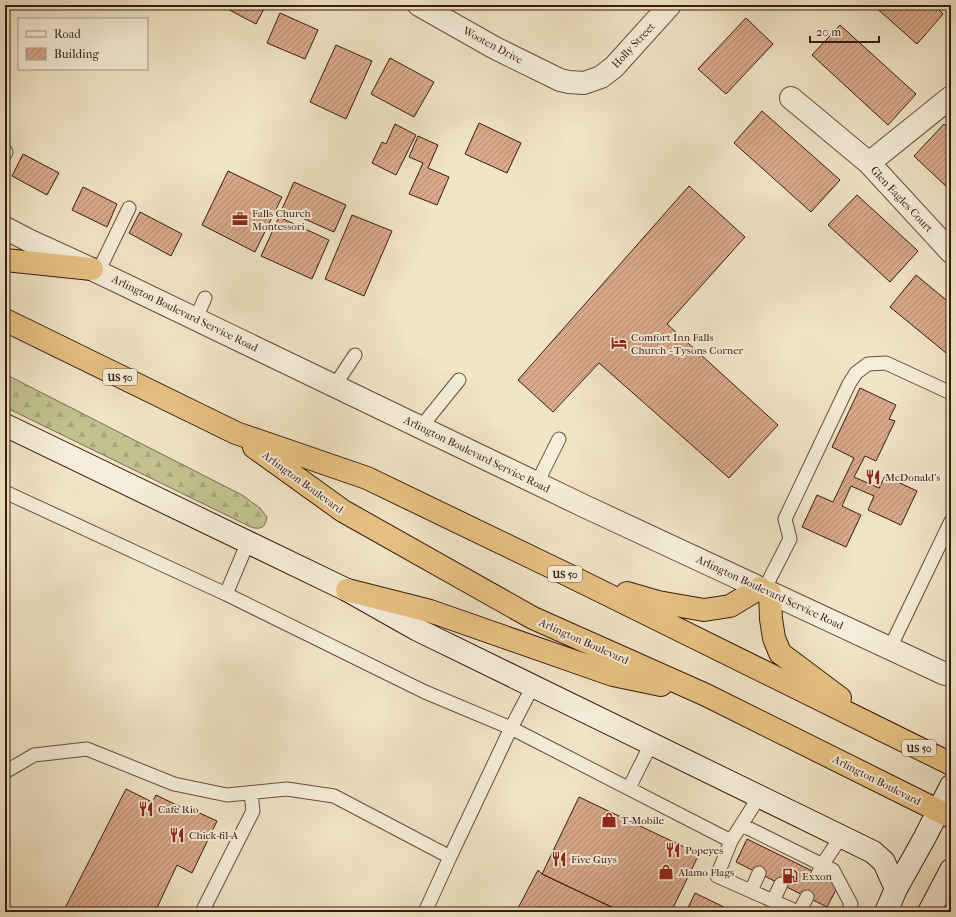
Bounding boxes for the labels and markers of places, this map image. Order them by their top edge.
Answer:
place label: Falls Church Montessori [252,207,312,233]
office icon: Falls Church Montessori [231,210,249,228]
place label: Comfort Inn Falls Church - Tysons Corner [631,331,744,357]
hotel icon: Comfort Inn Falls Church - Tysons Corner [610,334,628,352]
restaurant icon: McDonald's [864,468,882,486]
place label: McDonald's [885,471,940,484]
restaurant icon: Cafe Rio [137,800,155,818]
place label: Cafe Rio [158,803,199,816]
shop icon: T-Mobile [600,811,618,829]
place label: T-Mobile [621,814,665,827]
restaurant icon: Chick-fil-A [168,826,186,844]
place label: Chick-fil-A [189,829,239,842]
restaurant icon: Popeyes [664,841,682,859]
place label: Popeyes [685,844,723,857]
restaurant icon: Five Guys [550,850,568,868]
place label: Five Guys [571,853,617,866]
shop icon: Alamo Flags [657,863,675,881]
place label: Alamo Flags [677,866,734,879]
fuel station icon: Exxon [781,867,799,885]
place label: Exxon [802,870,833,883]

